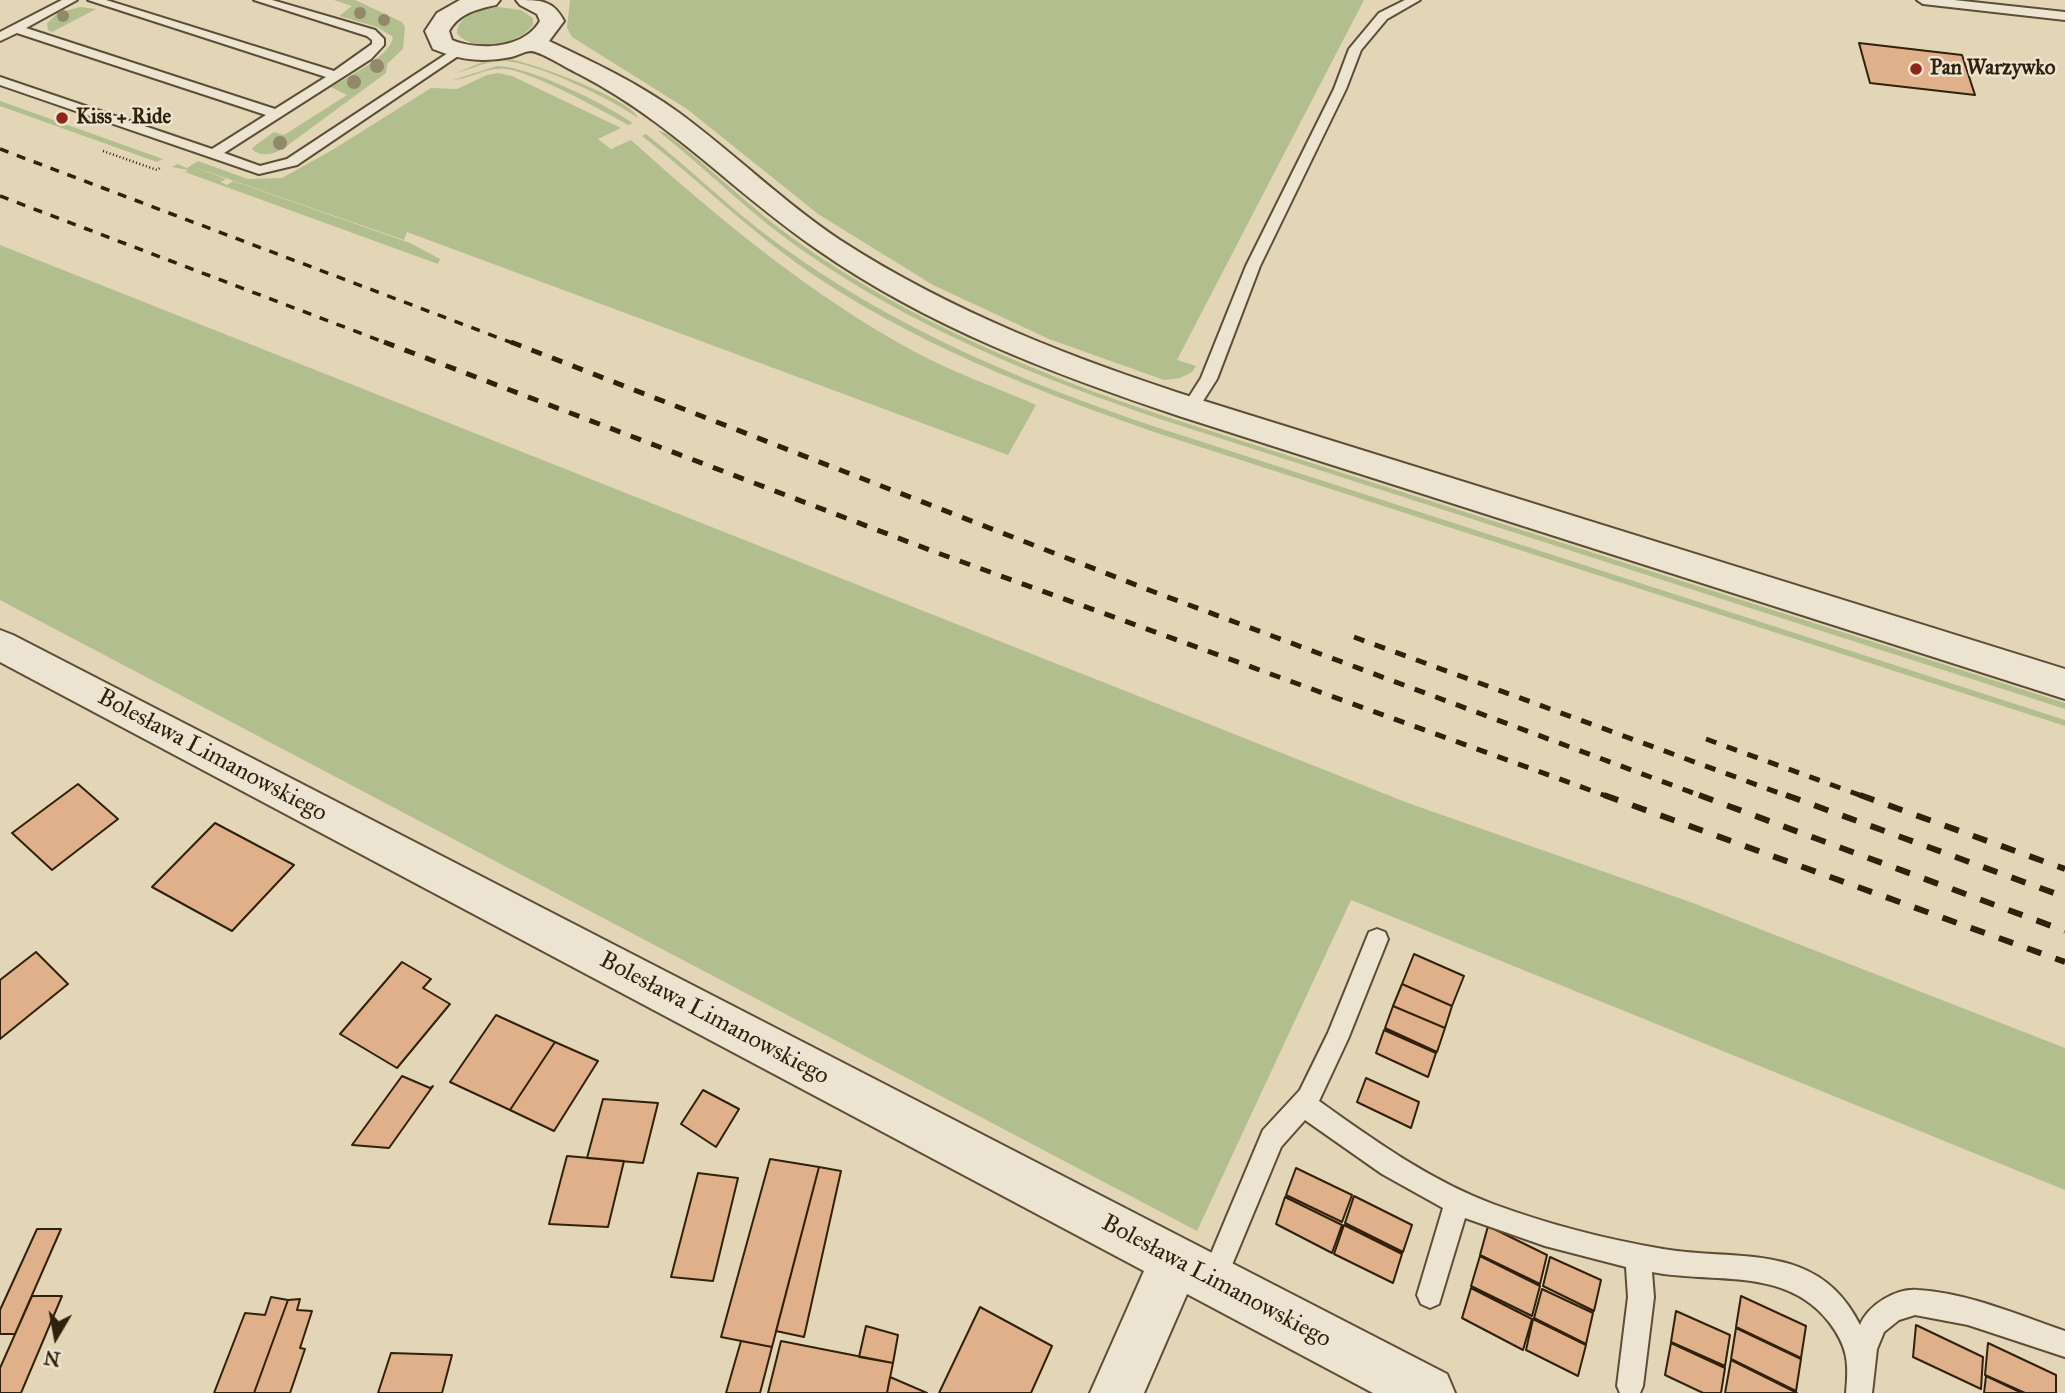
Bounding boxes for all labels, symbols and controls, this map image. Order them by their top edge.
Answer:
place label: Pan Warzywko [1930,56,2055,82]
marker: Pan Warzywko [1908,61,1924,77]
place label: Kiss + Ride [76,105,171,131]
marker: Kiss + Ride [54,110,70,126]
street label: Bolesława Limanowskiego [92,683,332,829]
street label: Bolesława Limanowskiego [594,946,834,1092]
street label: Bolesława Limanowskiego [1096,1209,1336,1355]
north arrow [21,1302,91,1372]
text: N [42,1345,62,1371]

